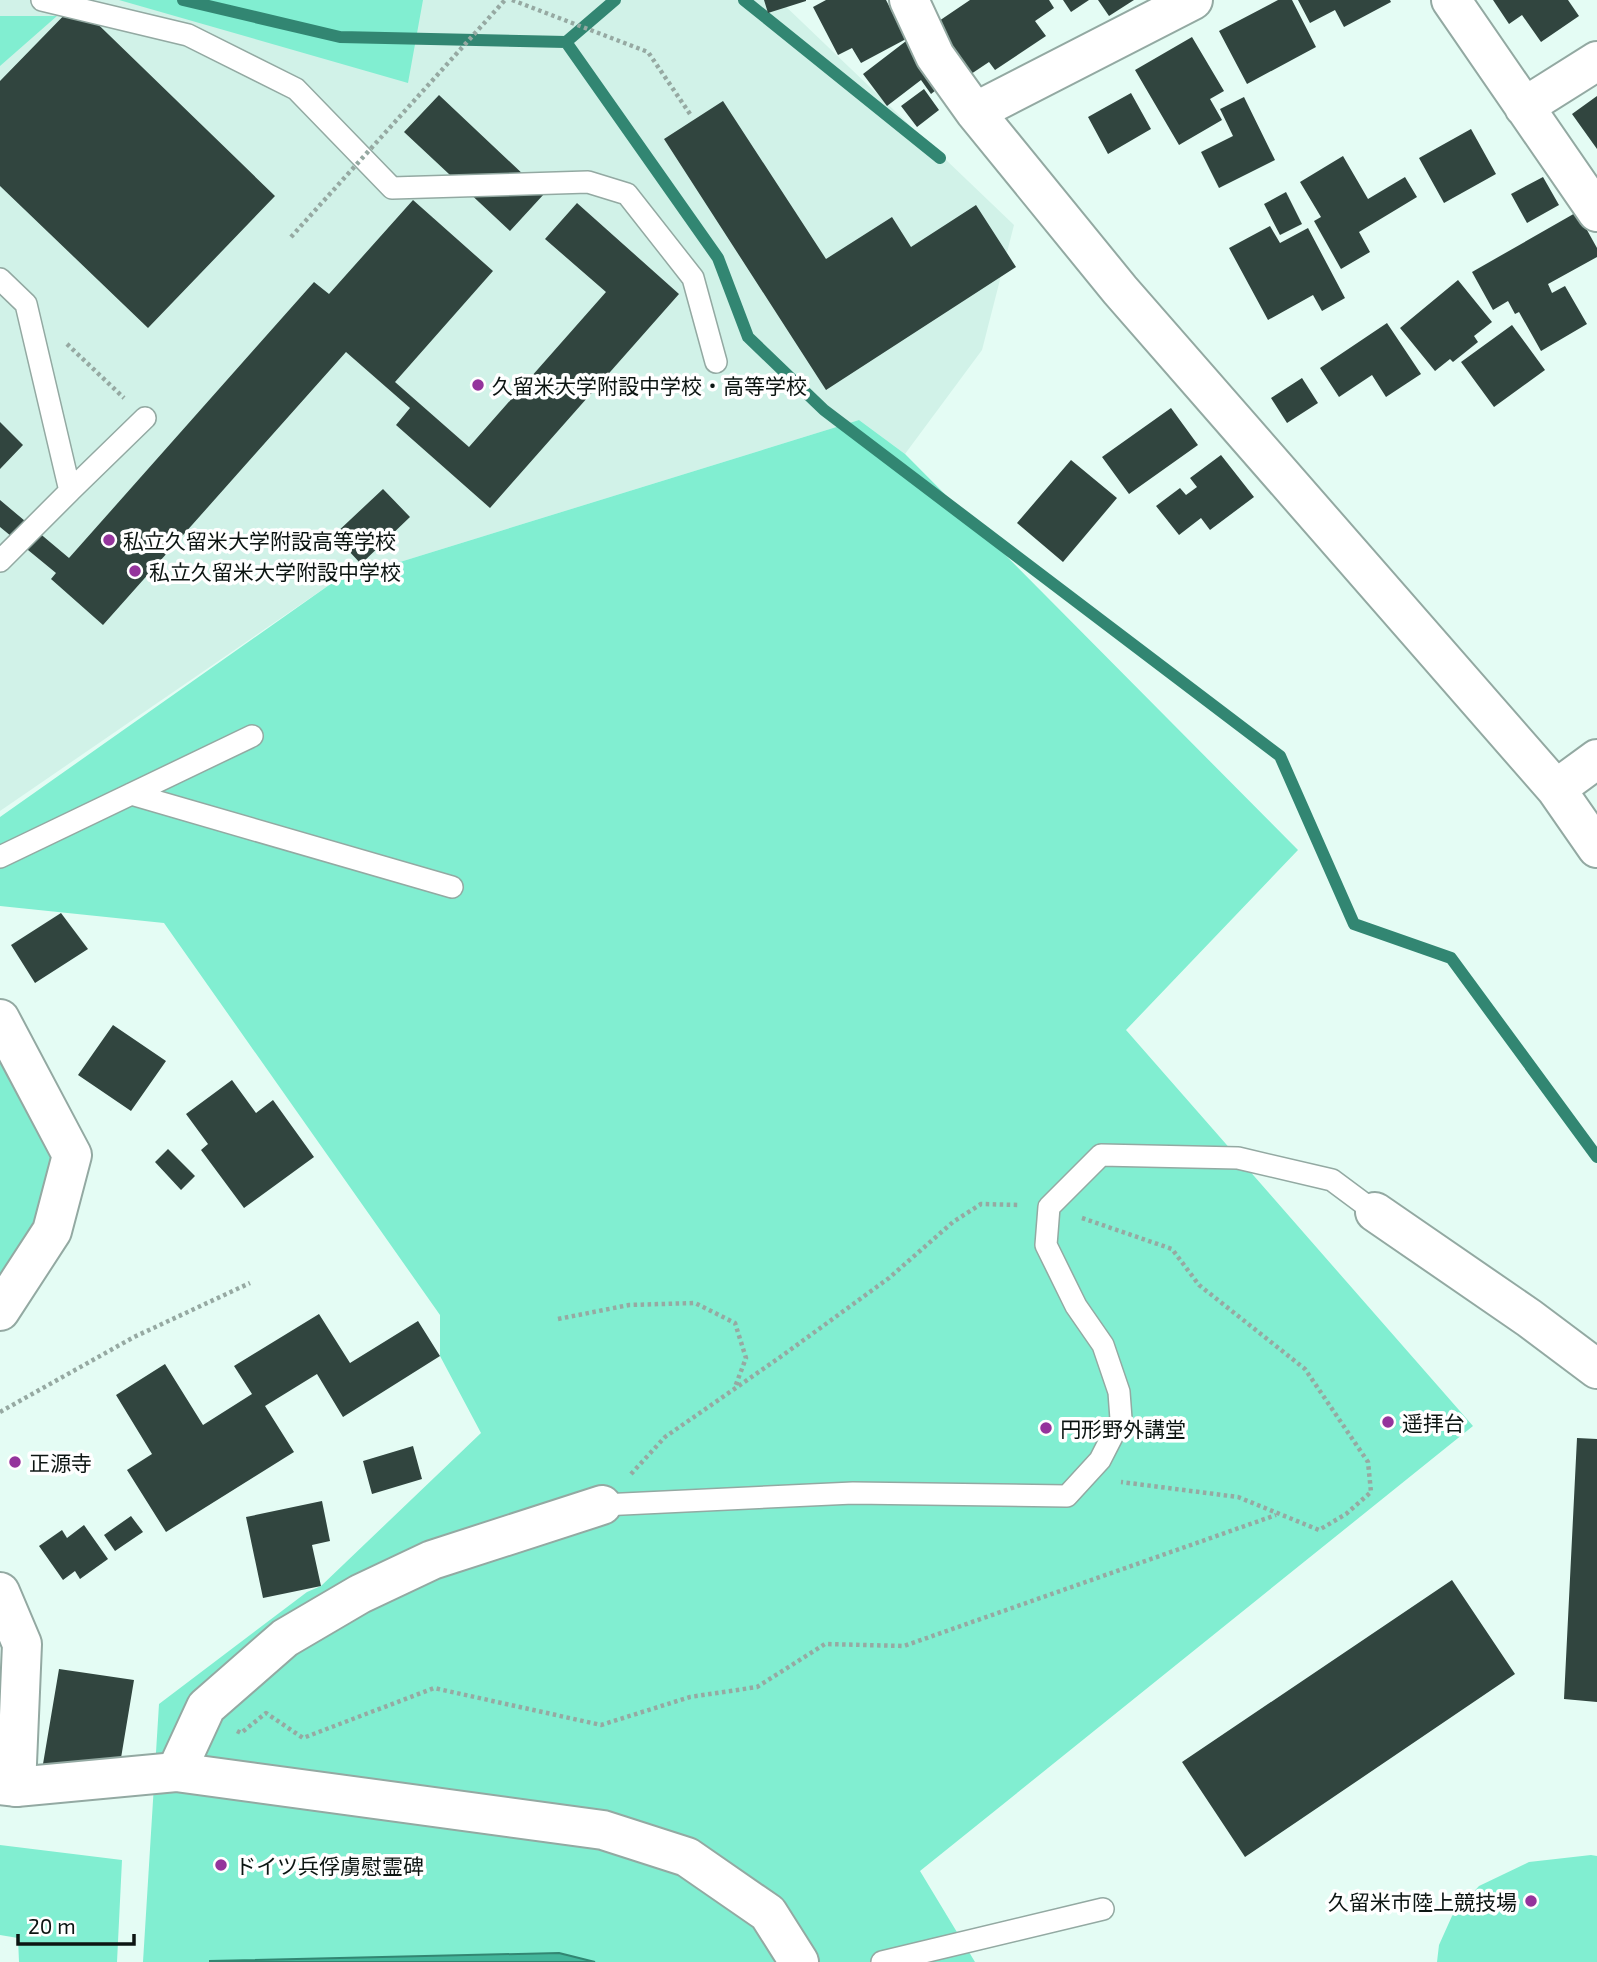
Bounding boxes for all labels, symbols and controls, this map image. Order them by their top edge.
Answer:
place label: 久留米大学附設中学校・高等学校 [492,373,807,398]
marker: 久留米大学附設中学校・高等学校 [470,377,486,393]
place label: 私立久留米大学附設高等学校 [123,528,396,553]
marker: 私立久留米大学附設高等学校 [101,532,117,548]
place label: 私立久留米大学附設中学校 [149,559,401,584]
marker: 私立久留米大学附設中学校 [127,563,143,579]
place label: 遥拝台 [1402,1410,1465,1435]
marker: 遥拝台 [1380,1414,1396,1430]
place label: 円形野外講堂 [1060,1416,1186,1441]
marker: 円形野外講堂 [1038,1420,1054,1436]
place label: 正源寺 [29,1450,92,1475]
marker: 正源寺 [7,1454,23,1470]
place label: ドイツ兵俘虜慰霊碑 [235,1853,424,1878]
marker: ドイツ兵俘虜慰霊碑 [213,1857,229,1873]
place label: 久留米市陸上競技場 [1328,1889,1517,1914]
marker: 久留米市陸上競技場 [1523,1893,1539,1909]
scale bar [18,1902,133,1946]
text: 20 m [28,1913,76,1938]

